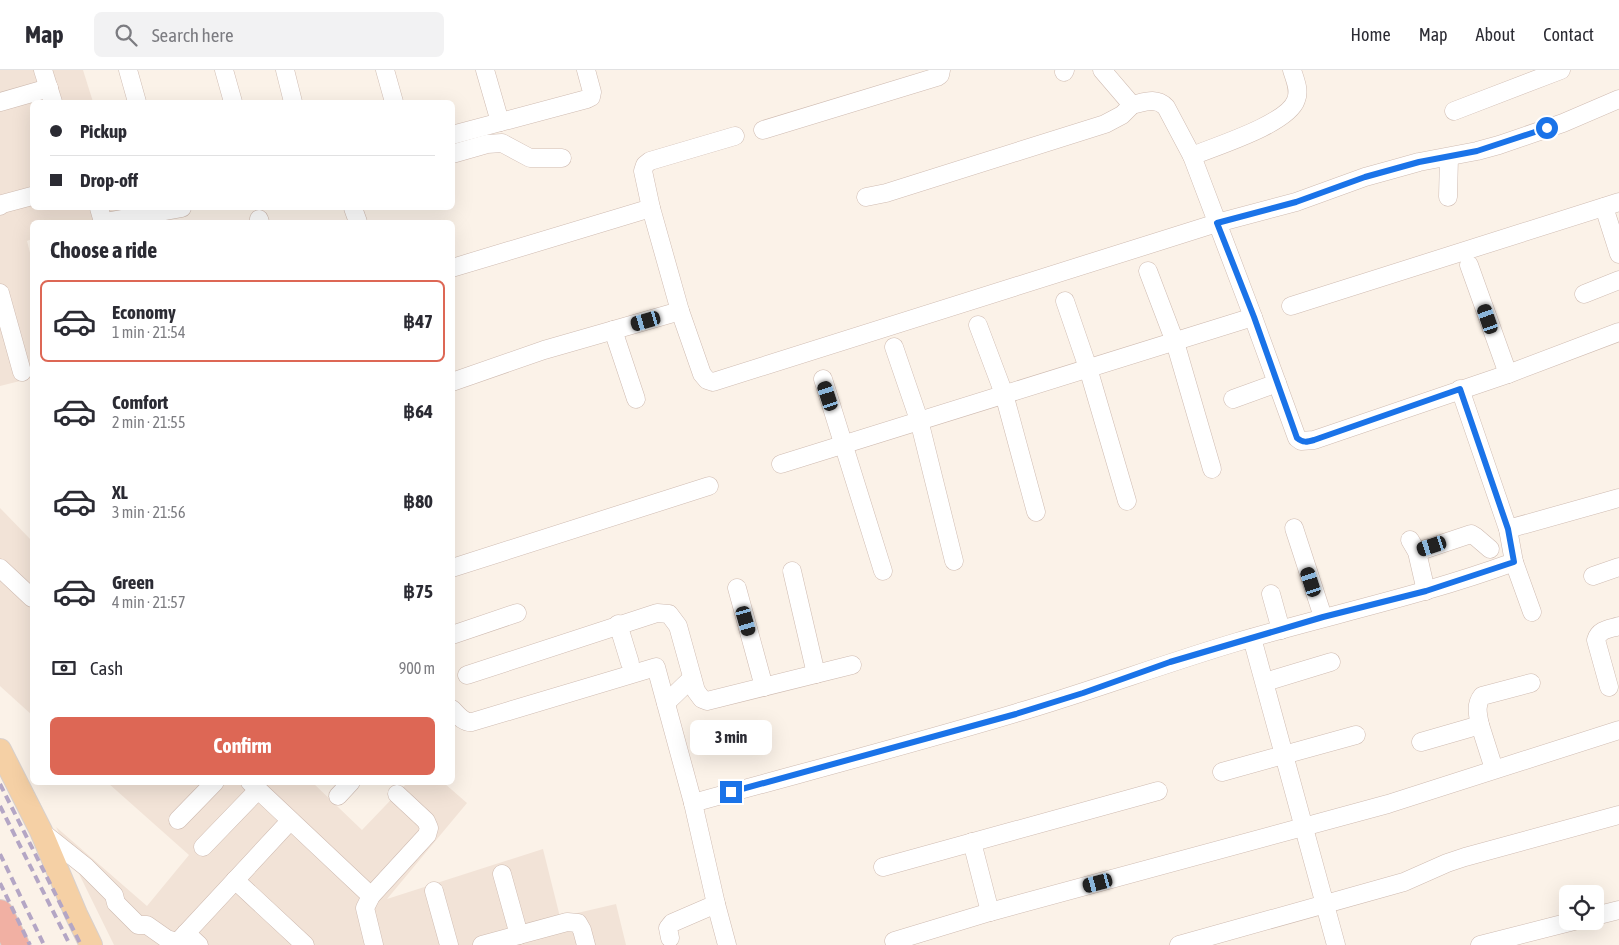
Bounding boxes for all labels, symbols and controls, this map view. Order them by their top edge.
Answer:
search box [94,12,444,57]
text: Map [25,21,64,48]
icon: search [112,21,140,49]
text: Search here [152,24,234,46]
text: Home [1351,24,1391,45]
text: Map [1419,24,1448,45]
text: About [1476,24,1515,45]
text: Contact [1543,24,1594,45]
route start [1536,117,1558,139]
text: Pickup [80,120,127,142]
text: Drop-off [80,169,138,191]
text: Choose a ride [50,237,157,263]
icon: car [52,299,97,344]
text: Economy [112,301,176,323]
car [1476,302,1499,336]
text: ฿47 [403,310,433,332]
car [629,310,662,332]
text: 1 min · 21:54 [112,323,185,341]
car [816,379,839,413]
icon: car [52,389,97,434]
text: Comfort [112,391,168,413]
text: ฿64 [403,400,433,422]
text: 2 min · 21:55 [112,413,185,431]
icon: car [52,479,97,524]
text: XL [112,481,128,503]
text: ฿80 [403,490,433,512]
text: 3 min · 21:56 [112,503,185,521]
car [1415,534,1448,558]
car [1299,565,1322,599]
icon: car [52,569,97,614]
text: Green [112,571,154,593]
text: ฿75 [403,580,433,602]
text: 4 min · 21:57 [112,593,185,611]
car [734,605,757,637]
icon: cash [50,654,78,682]
text: Cash [90,657,123,679]
text: 900 m [399,659,435,677]
button: Confirm [50,717,435,775]
callout: 3 min [690,720,772,754]
text: 3 min [715,728,747,746]
route end [720,781,742,803]
car [1081,872,1114,894]
map controls [1559,885,1604,930]
button: locate [1559,885,1604,930]

